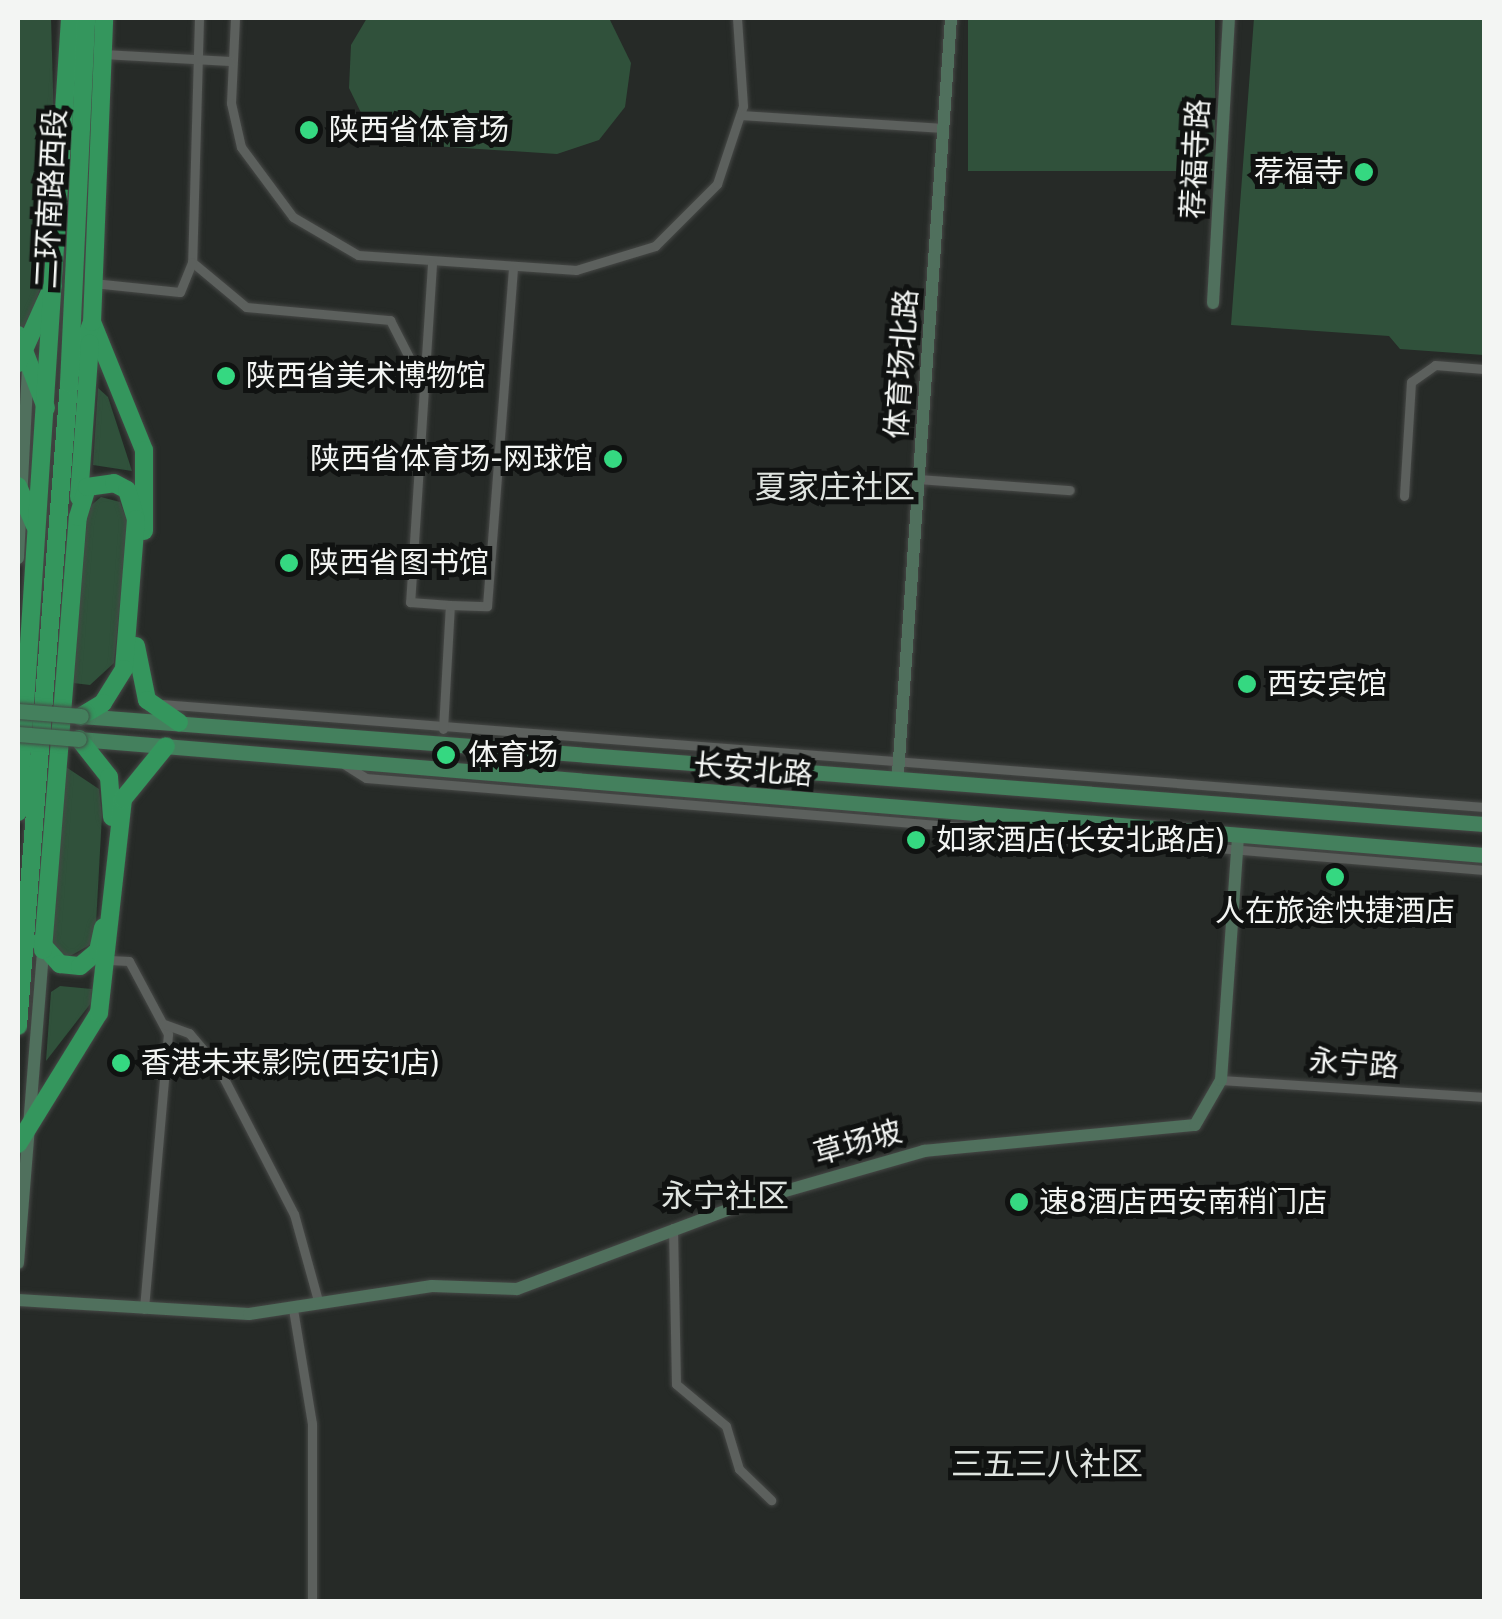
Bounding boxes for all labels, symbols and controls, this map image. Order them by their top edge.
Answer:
street label: 荐福寺路 [1175,98,1217,220]
street label: 二环南路西段 [28,108,74,290]
place label: 陕西省体育场 [329,112,509,148]
marker: 陕西省体育场 [298,119,320,141]
place label: 荐福寺 [1254,154,1344,190]
marker: 荐福寺 [1353,161,1375,183]
street label: 体育场北路 [879,288,925,440]
place label: 陕西省美术博物馆 [246,358,486,394]
marker: 陕西省美术博物馆 [215,365,237,387]
place label: 陕西省体育场-网球馆 [310,441,593,477]
marker: 陕西省体育场-网球馆 [602,448,624,470]
district label: 夏家庄社区 [755,468,915,506]
place label: 陕西省图书馆 [309,545,489,581]
marker: 陕西省图书馆 [278,552,300,574]
place label: 西安宾馆 [1267,666,1387,702]
marker: 西安宾馆 [1236,673,1258,695]
place label: 体育场 [468,737,558,773]
marker: 体育场 [433,742,459,768]
street label: 长安北路 [692,747,814,793]
place label: 如家酒店(长安北路店) [936,822,1225,858]
marker: 如家酒店(长安北路店) [905,829,927,851]
marker: 人在旅途快捷酒店 [1324,866,1346,888]
place label: 人在旅途快捷酒店 [1215,893,1455,929]
street label: 永宁路 [1308,1043,1400,1085]
place label: 香港未来影院(西安1店) [141,1045,440,1081]
marker: 香港未来影院(西安1店) [110,1052,132,1074]
street label: 草场坡 [810,1113,906,1173]
district label: 永宁社区 [661,1177,789,1215]
place label: 速8酒店西安南稍门店 [1039,1184,1327,1220]
marker: 速8酒店西安南稍门店 [1008,1191,1030,1213]
district label: 三五三八社区 [951,1445,1143,1483]

